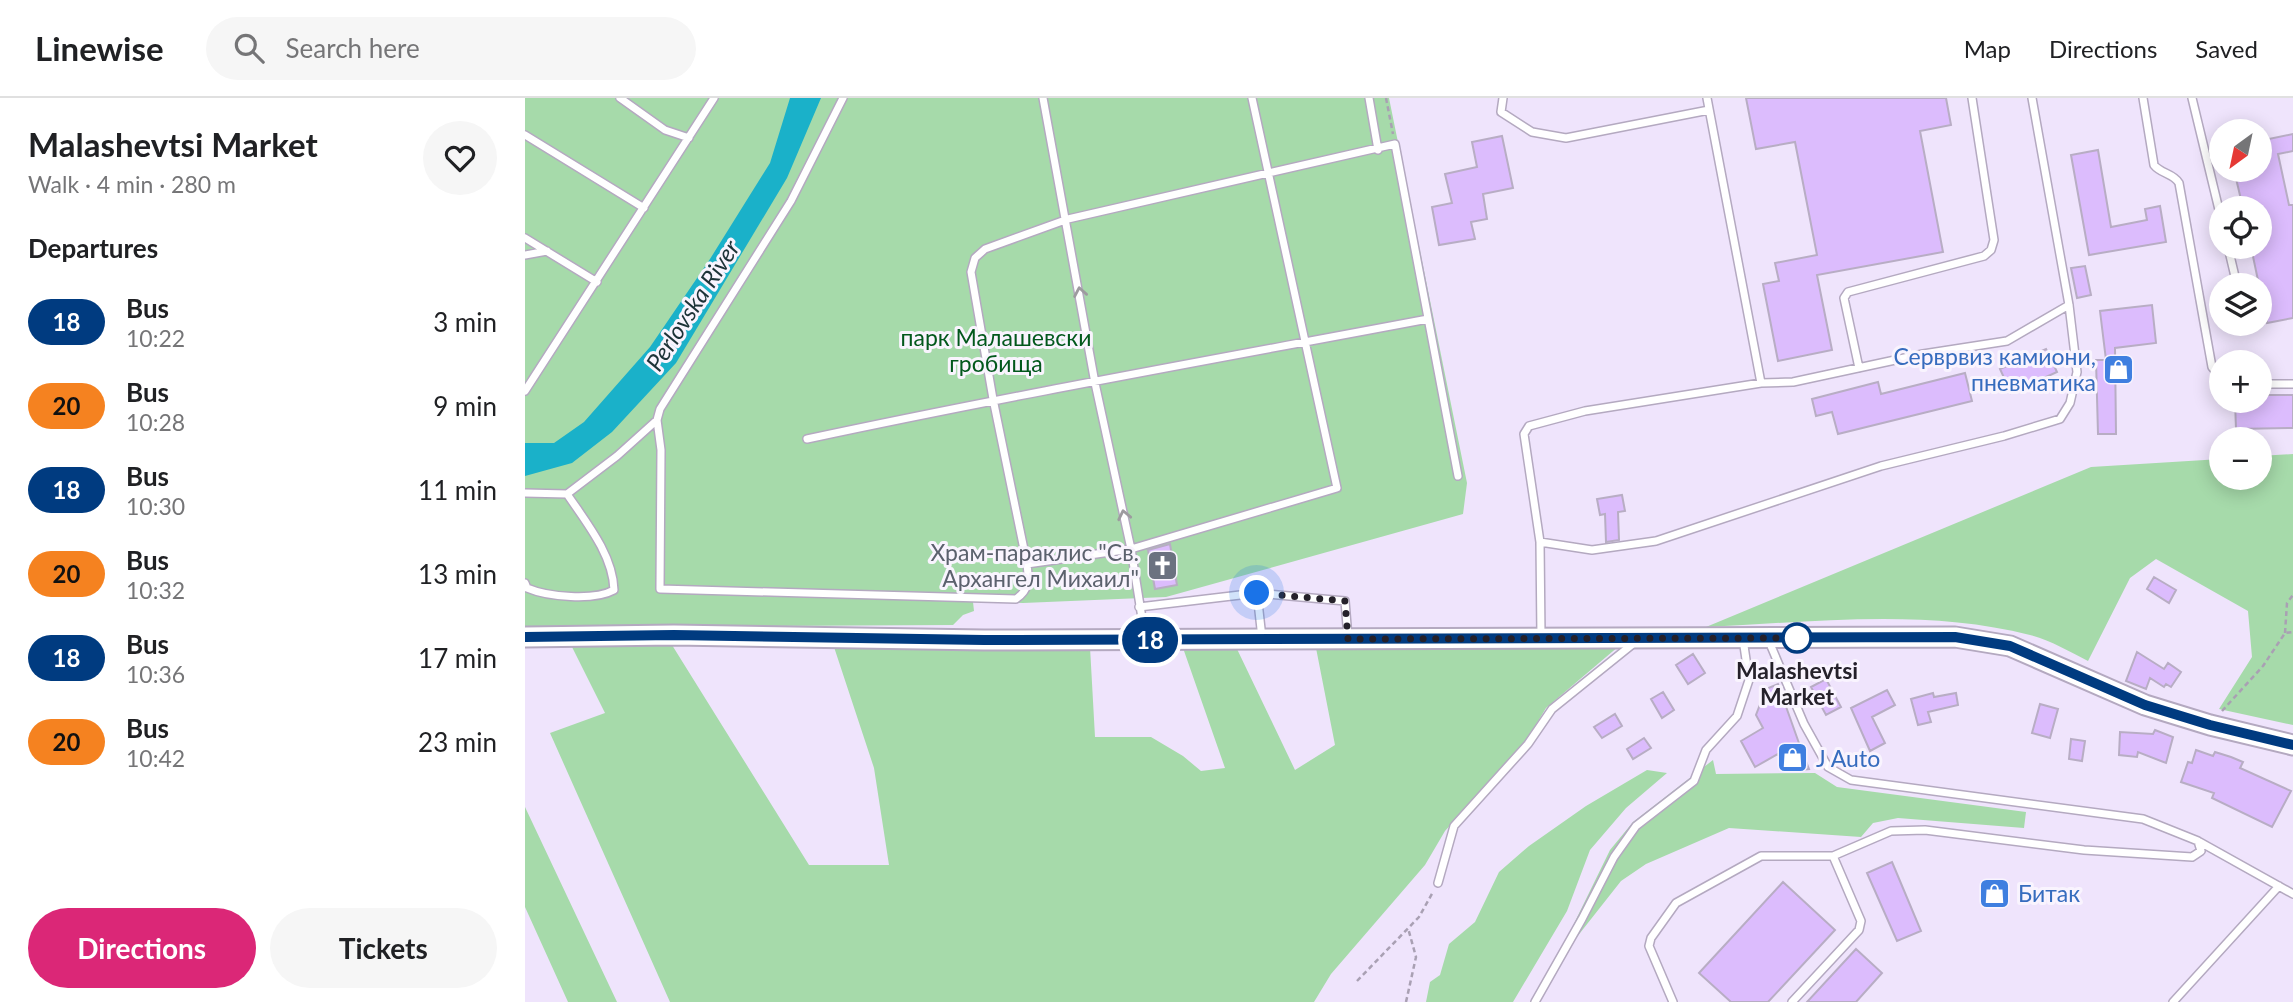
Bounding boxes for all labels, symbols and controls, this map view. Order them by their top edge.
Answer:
search box [206,17,696,80]
text: Linewise [35,28,164,68]
icon: search [230,29,268,67]
text: Search here [286,32,420,64]
text: Map [1964,34,2011,63]
text: Directions [2049,34,2157,63]
text: Saved [2195,34,2258,63]
north arrow [2209,119,2271,182]
map controls [2209,119,2272,490]
button: heart [423,121,497,195]
text: Malashevtsi Market [28,124,318,164]
text: Walk · 4 min · 280 m [28,170,236,198]
button: locate [2209,196,2272,259]
text: Departures [28,232,158,264]
water label: Perlovska River [639,234,745,376]
button: layers [2209,273,2272,336]
one-way arrow [1073,286,1088,298]
text: Bus [126,292,169,324]
text: 3 min [433,306,497,338]
text: 18 [53,307,80,336]
park label: парк Малашевски гробища [901,323,1092,377]
text: 10:22 [126,324,185,352]
place label: Серврвиз камиони, пневматика [1893,342,2096,396]
button: + [2209,350,2272,413]
shop icon: Серврвиз камиони, пневматика [2102,352,2136,386]
text: Bus [126,376,169,408]
text: 9 min [433,390,497,422]
text: 20 [53,391,80,420]
text: 10:28 [126,408,185,436]
button: − [2209,427,2272,490]
text: Bus [126,460,169,492]
text: 11 min [418,474,497,506]
text: 18 [53,475,80,504]
text: 10:30 [126,492,185,520]
one-way arrow [1118,509,1132,521]
place label: Храм-параклис "Св. Архангел Михаил" [930,538,1139,592]
text: Bus [126,544,169,576]
church icon: Храм-параклис "Св. Архангел Михаил" [1145,548,1179,582]
text: 13 min [418,558,497,590]
text: 20 [53,559,80,588]
your location [1239,575,1274,610]
text: 10:32 [126,576,185,604]
line badge: 18 [1119,617,1181,663]
marker: Malashevtsi Market [1782,623,1812,653]
text: 18 [1136,625,1164,654]
text: Bus [126,628,169,660]
text: 17 min [418,642,497,674]
text: 18 [53,643,80,672]
place label: Malashevtsi Market [1736,656,1858,710]
text: 10:36 [126,660,185,688]
text: Bus [126,712,169,744]
text: 23 min [418,726,497,758]
text: 20 [53,727,80,756]
shop icon: J Auto [1776,741,1810,775]
text: 10:42 [126,744,185,772]
place label: J Auto [1816,744,1880,772]
shop icon: Битак [1978,876,2012,910]
place label: Битак [2018,879,2080,907]
button: Directions [28,908,256,988]
button: Tickets [270,908,497,988]

